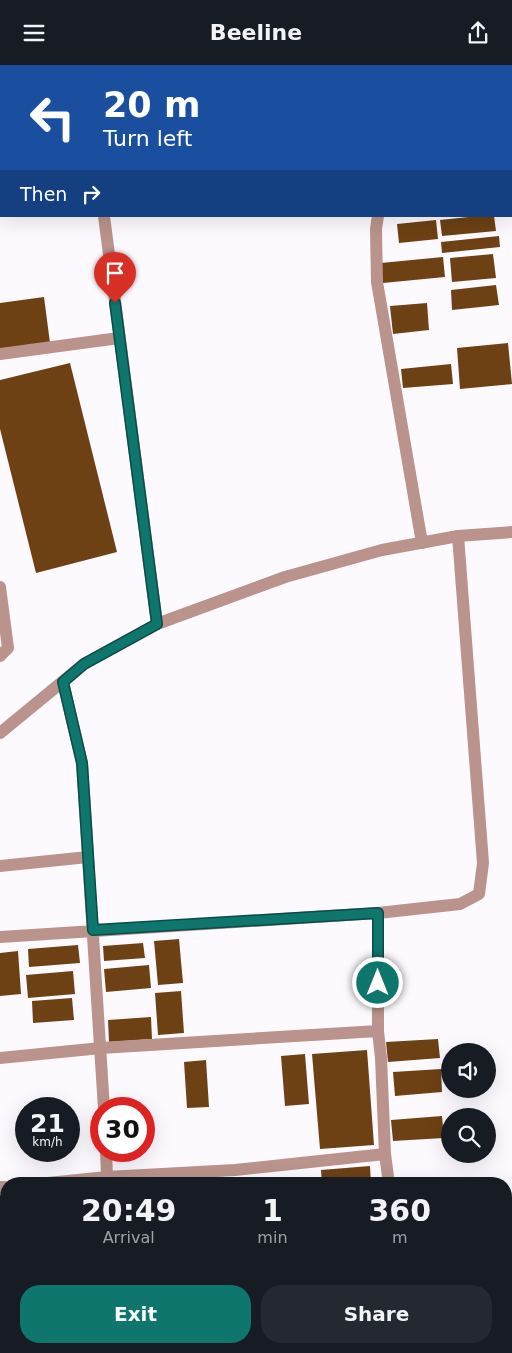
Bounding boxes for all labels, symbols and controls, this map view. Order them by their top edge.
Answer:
icon: menu [20,19,48,47]
icon: share [464,19,492,47]
text: Beeline [210,20,302,45]
icon: left [20,85,85,150]
text: 20 m [103,85,200,125]
text: Turn left [103,126,192,151]
icon: right [77,180,105,208]
text: Then [20,183,67,205]
pin [94,252,136,303]
icon: arrive [101,259,129,287]
position arrow [351,956,403,1008]
map controls [441,1043,496,1163]
button: sound [441,1043,496,1098]
speed limit sign: 30 [90,1097,155,1162]
button: search [441,1108,496,1163]
text: 21 [30,1109,65,1138]
text: km/h [32,1135,63,1149]
text: 20:49 [81,1193,176,1228]
text: 1 [262,1193,283,1228]
text: 360 [368,1193,431,1228]
text: Arrival [103,1228,155,1247]
text: min [257,1228,288,1247]
text: m [392,1228,408,1247]
button: Exit [20,1285,251,1343]
button: Share [261,1285,492,1343]

